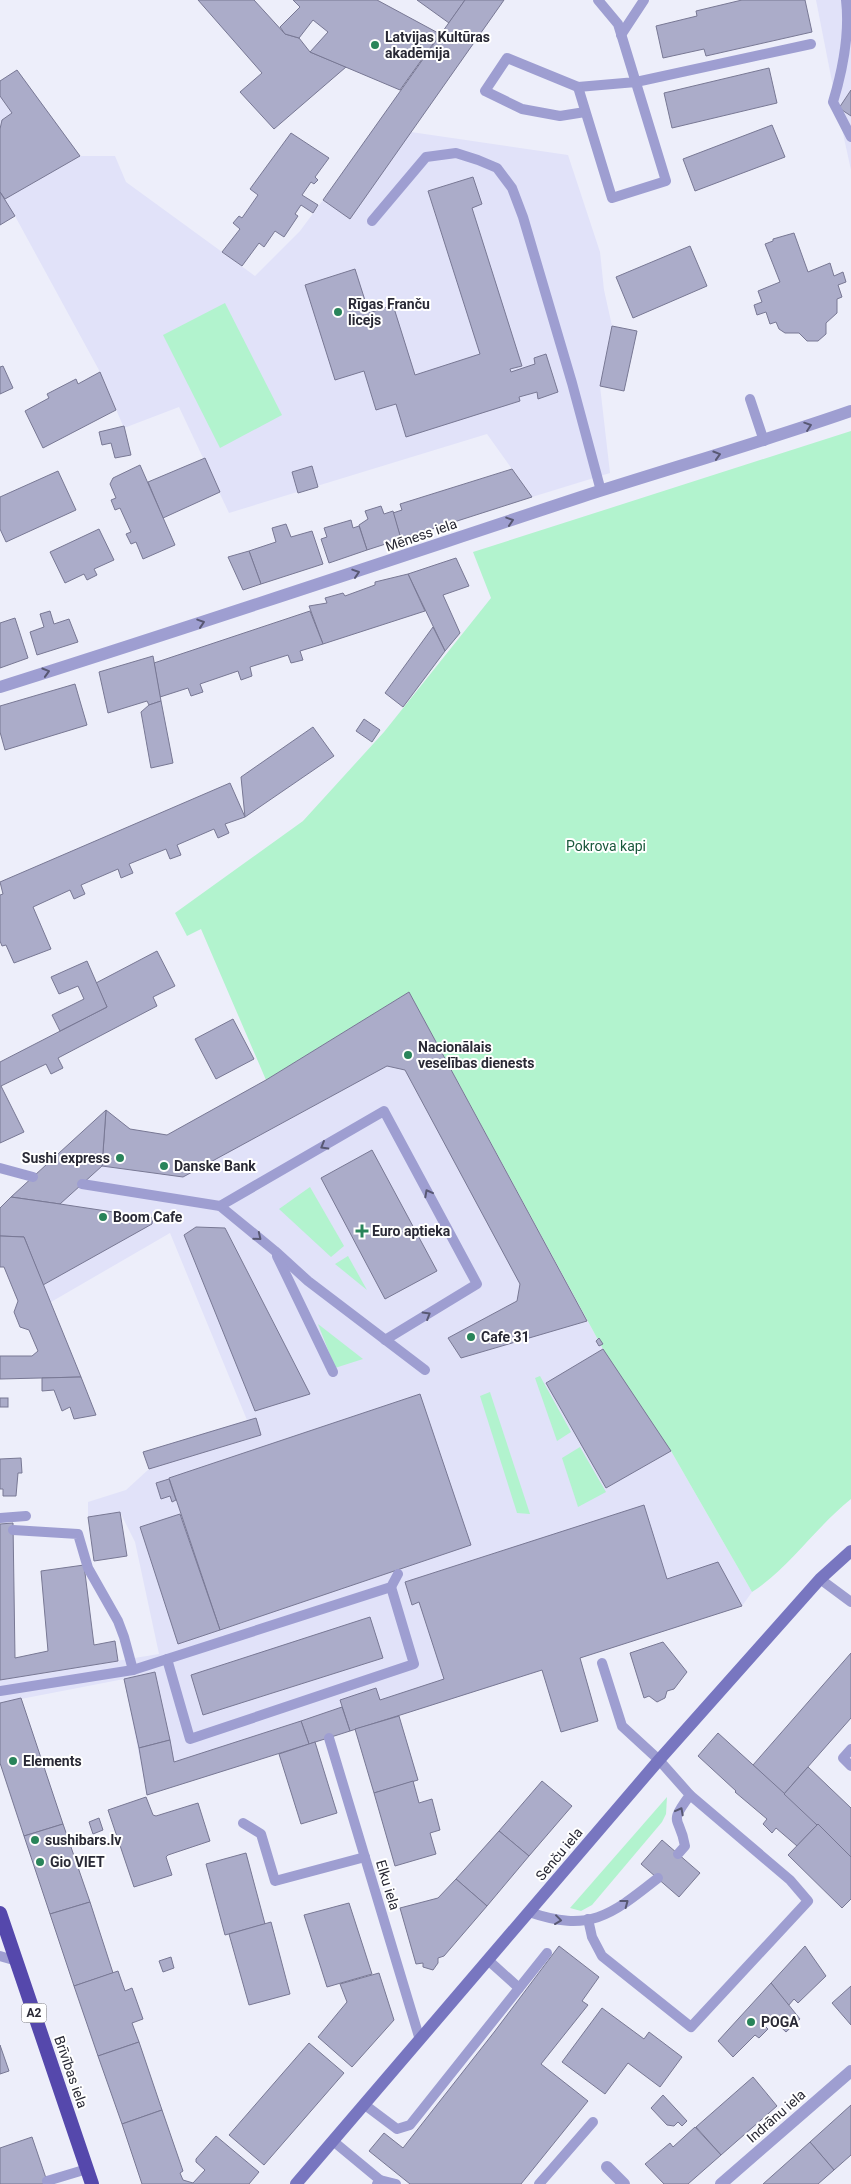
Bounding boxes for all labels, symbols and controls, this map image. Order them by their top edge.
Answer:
place label: Latvijas Kultūras akadēmija [385,29,490,61]
marker: Latvijas Kultūras akadēmija [369,39,381,51]
place label: Rīgas Franču licejs [348,296,430,328]
marker: Rīgas Franču licejs [332,306,344,318]
one-way arrow [803,422,811,432]
one-way arrow [713,450,721,460]
street label: Mēness iela [383,515,459,555]
one-way arrow [505,517,513,527]
one-way arrow [351,569,360,579]
one-way arrow [197,618,205,628]
one-way arrow [42,668,50,678]
park label: Pokrova kapi [566,838,646,854]
place label: Nacionālais veselības dienests [418,1039,535,1071]
marker: Nacionālais veselības dienests [402,1049,414,1061]
one-way arrow [321,1139,330,1149]
place label: Sushi express [22,1150,110,1166]
marker: Sushi express [114,1152,126,1164]
place label: Danske Bank [174,1158,256,1174]
marker: Danske Bank [158,1160,170,1172]
one-way arrow [424,1190,434,1199]
place label: Boom Cafe [113,1209,183,1225]
marker: Boom Cafe [97,1211,109,1223]
place label: Euro aptieka [372,1223,451,1239]
marker: Euro aptieka [356,1225,368,1237]
one-way arrow [252,1231,261,1240]
one-way arrow [421,1312,430,1321]
place label: Cafe 31 [481,1329,530,1345]
marker: Cafe 31 [465,1331,477,1343]
place label: Elements [23,1753,82,1769]
marker: Elements [7,1755,19,1767]
one-way arrow [674,1807,684,1816]
street label: Senču iela [532,1824,586,1884]
place label: sushibars.lv [45,1832,121,1848]
marker: sushibars.lv [29,1834,41,1846]
place label: Gio VIET [50,1854,105,1870]
marker: Gio VIET [34,1856,46,1868]
street label: Elku iela [373,1858,403,1912]
one-way arrow [619,1901,628,1909]
one-way arrow [555,1914,563,1925]
road number: A2 [22,2004,46,2022]
place label: POGA [761,2014,799,2030]
marker: POGA [745,2016,757,2028]
street label: Brīvības iela [51,2034,91,2110]
street label: Indrānu iela [743,2086,809,2146]

